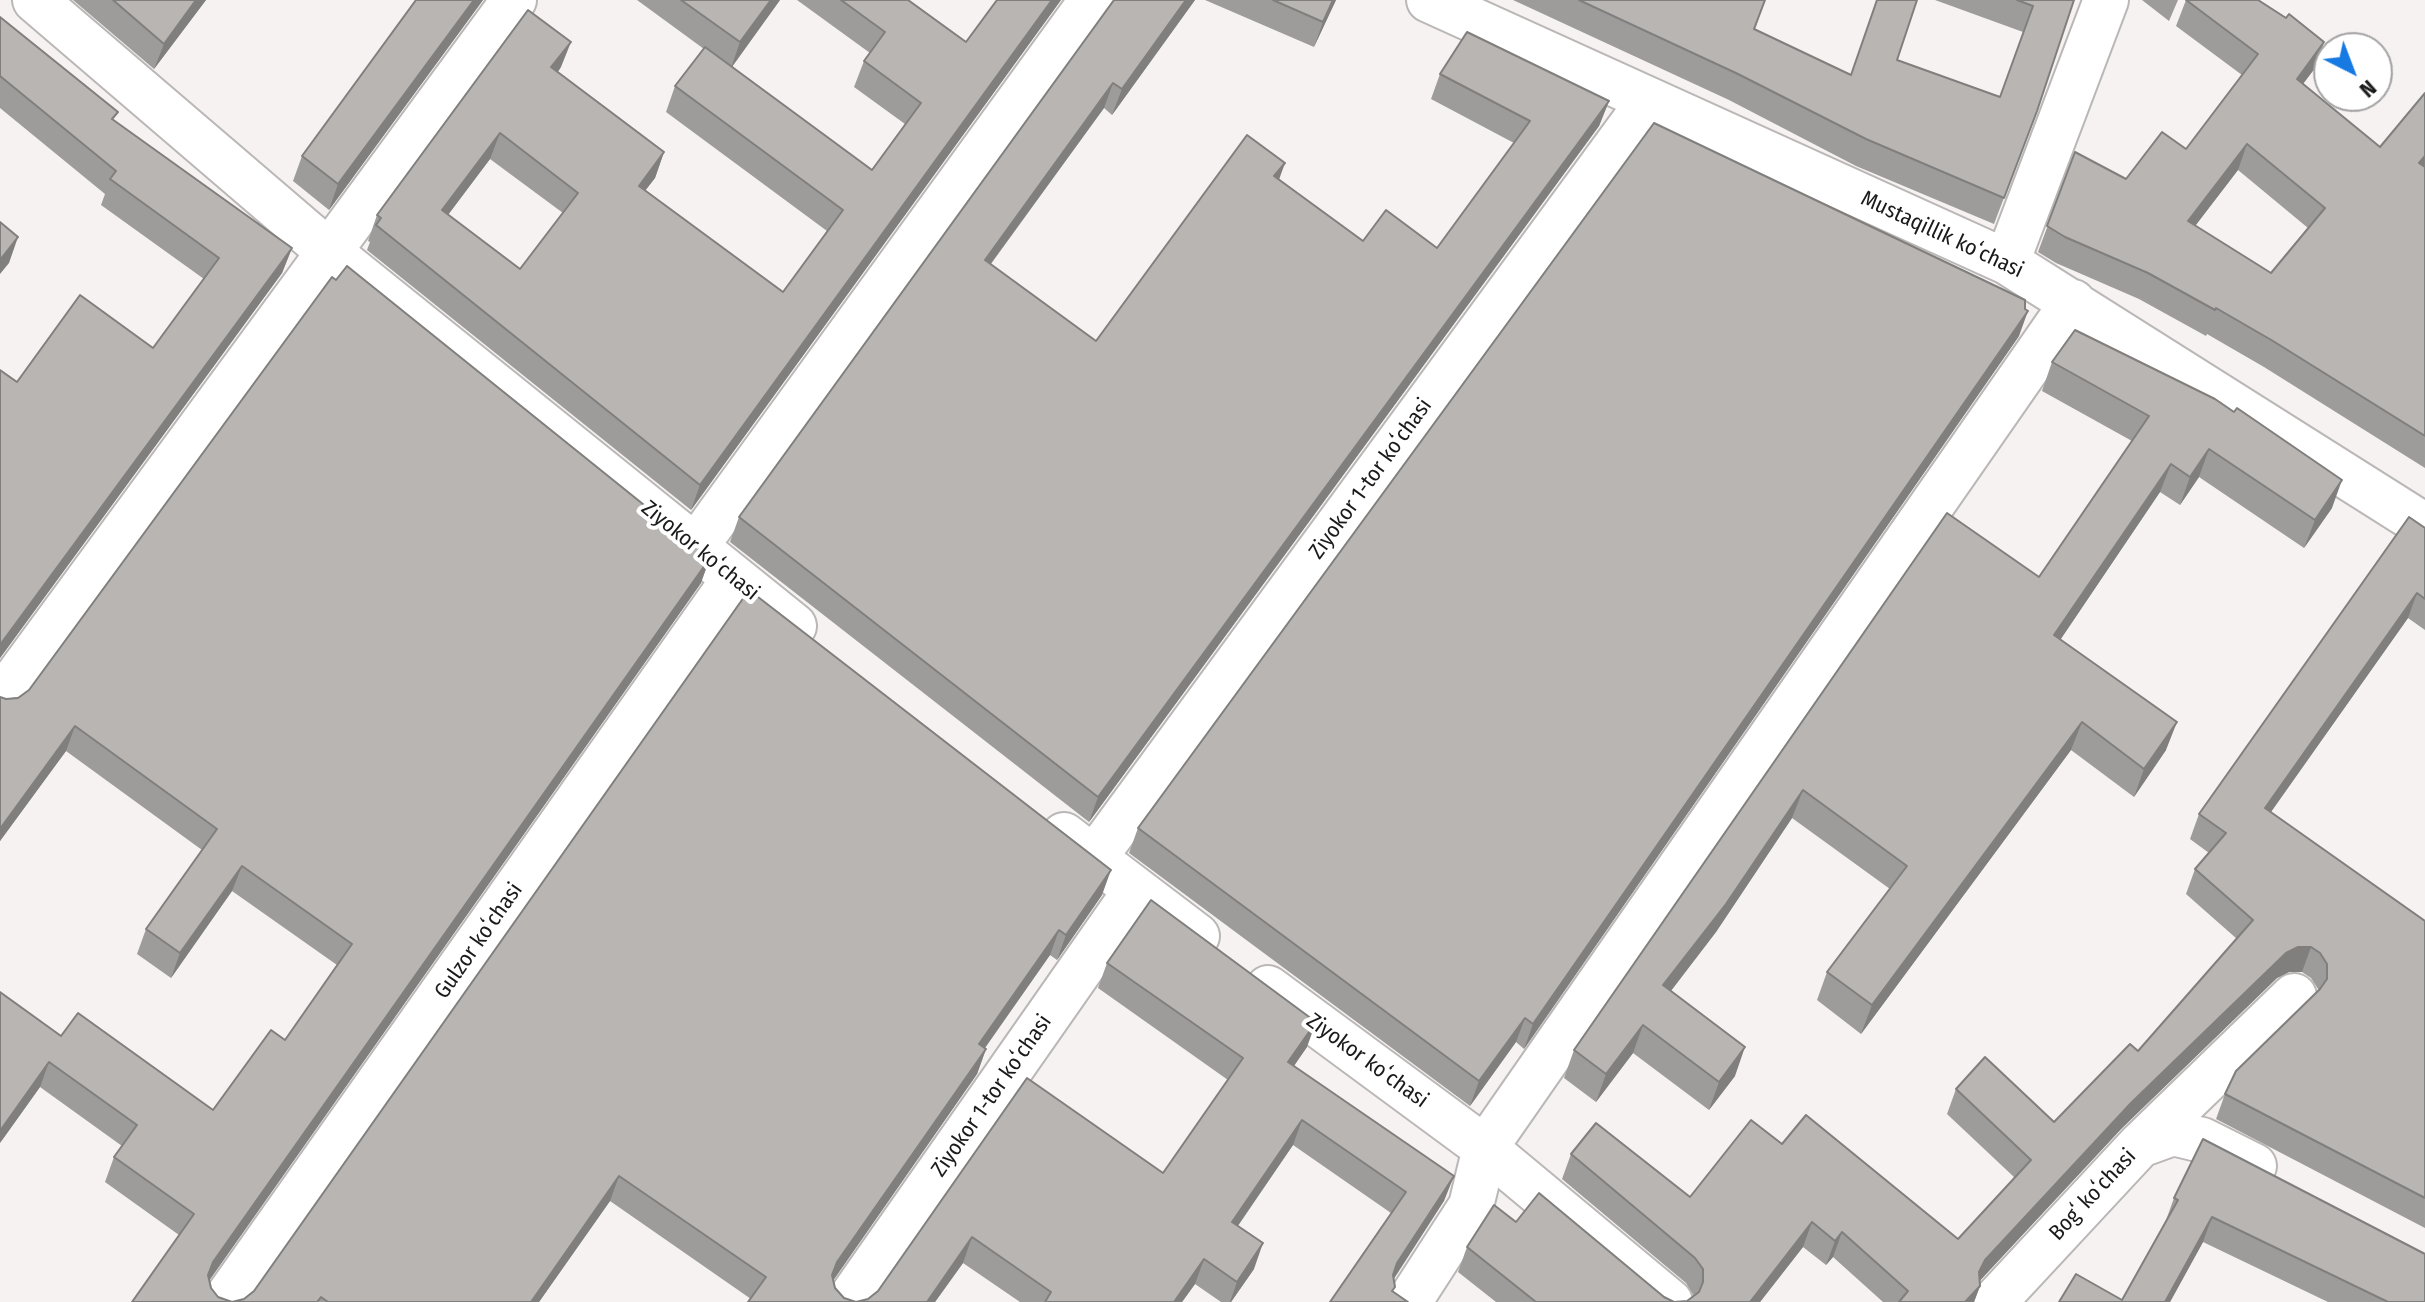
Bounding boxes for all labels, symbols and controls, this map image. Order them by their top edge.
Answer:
north arrow [2313,32,2393,112]
text: N [2354,74,2382,103]
street label: Mustaqillik koʻchasi [1856,186,2028,284]
street label: Ziyokor 1-tor koʻchasi [1304,394,1438,564]
street label: Ziyokor koʻchasi [636,495,764,607]
street label: Gulzor koʻchasi [429,878,529,1004]
street label: Ziyokor koʻchasi [1301,1008,1433,1114]
street label: Ziyokor 1-tor koʻchasi [926,1010,1058,1182]
street label: Bogʻ koʻchasi [2044,1144,2142,1246]

